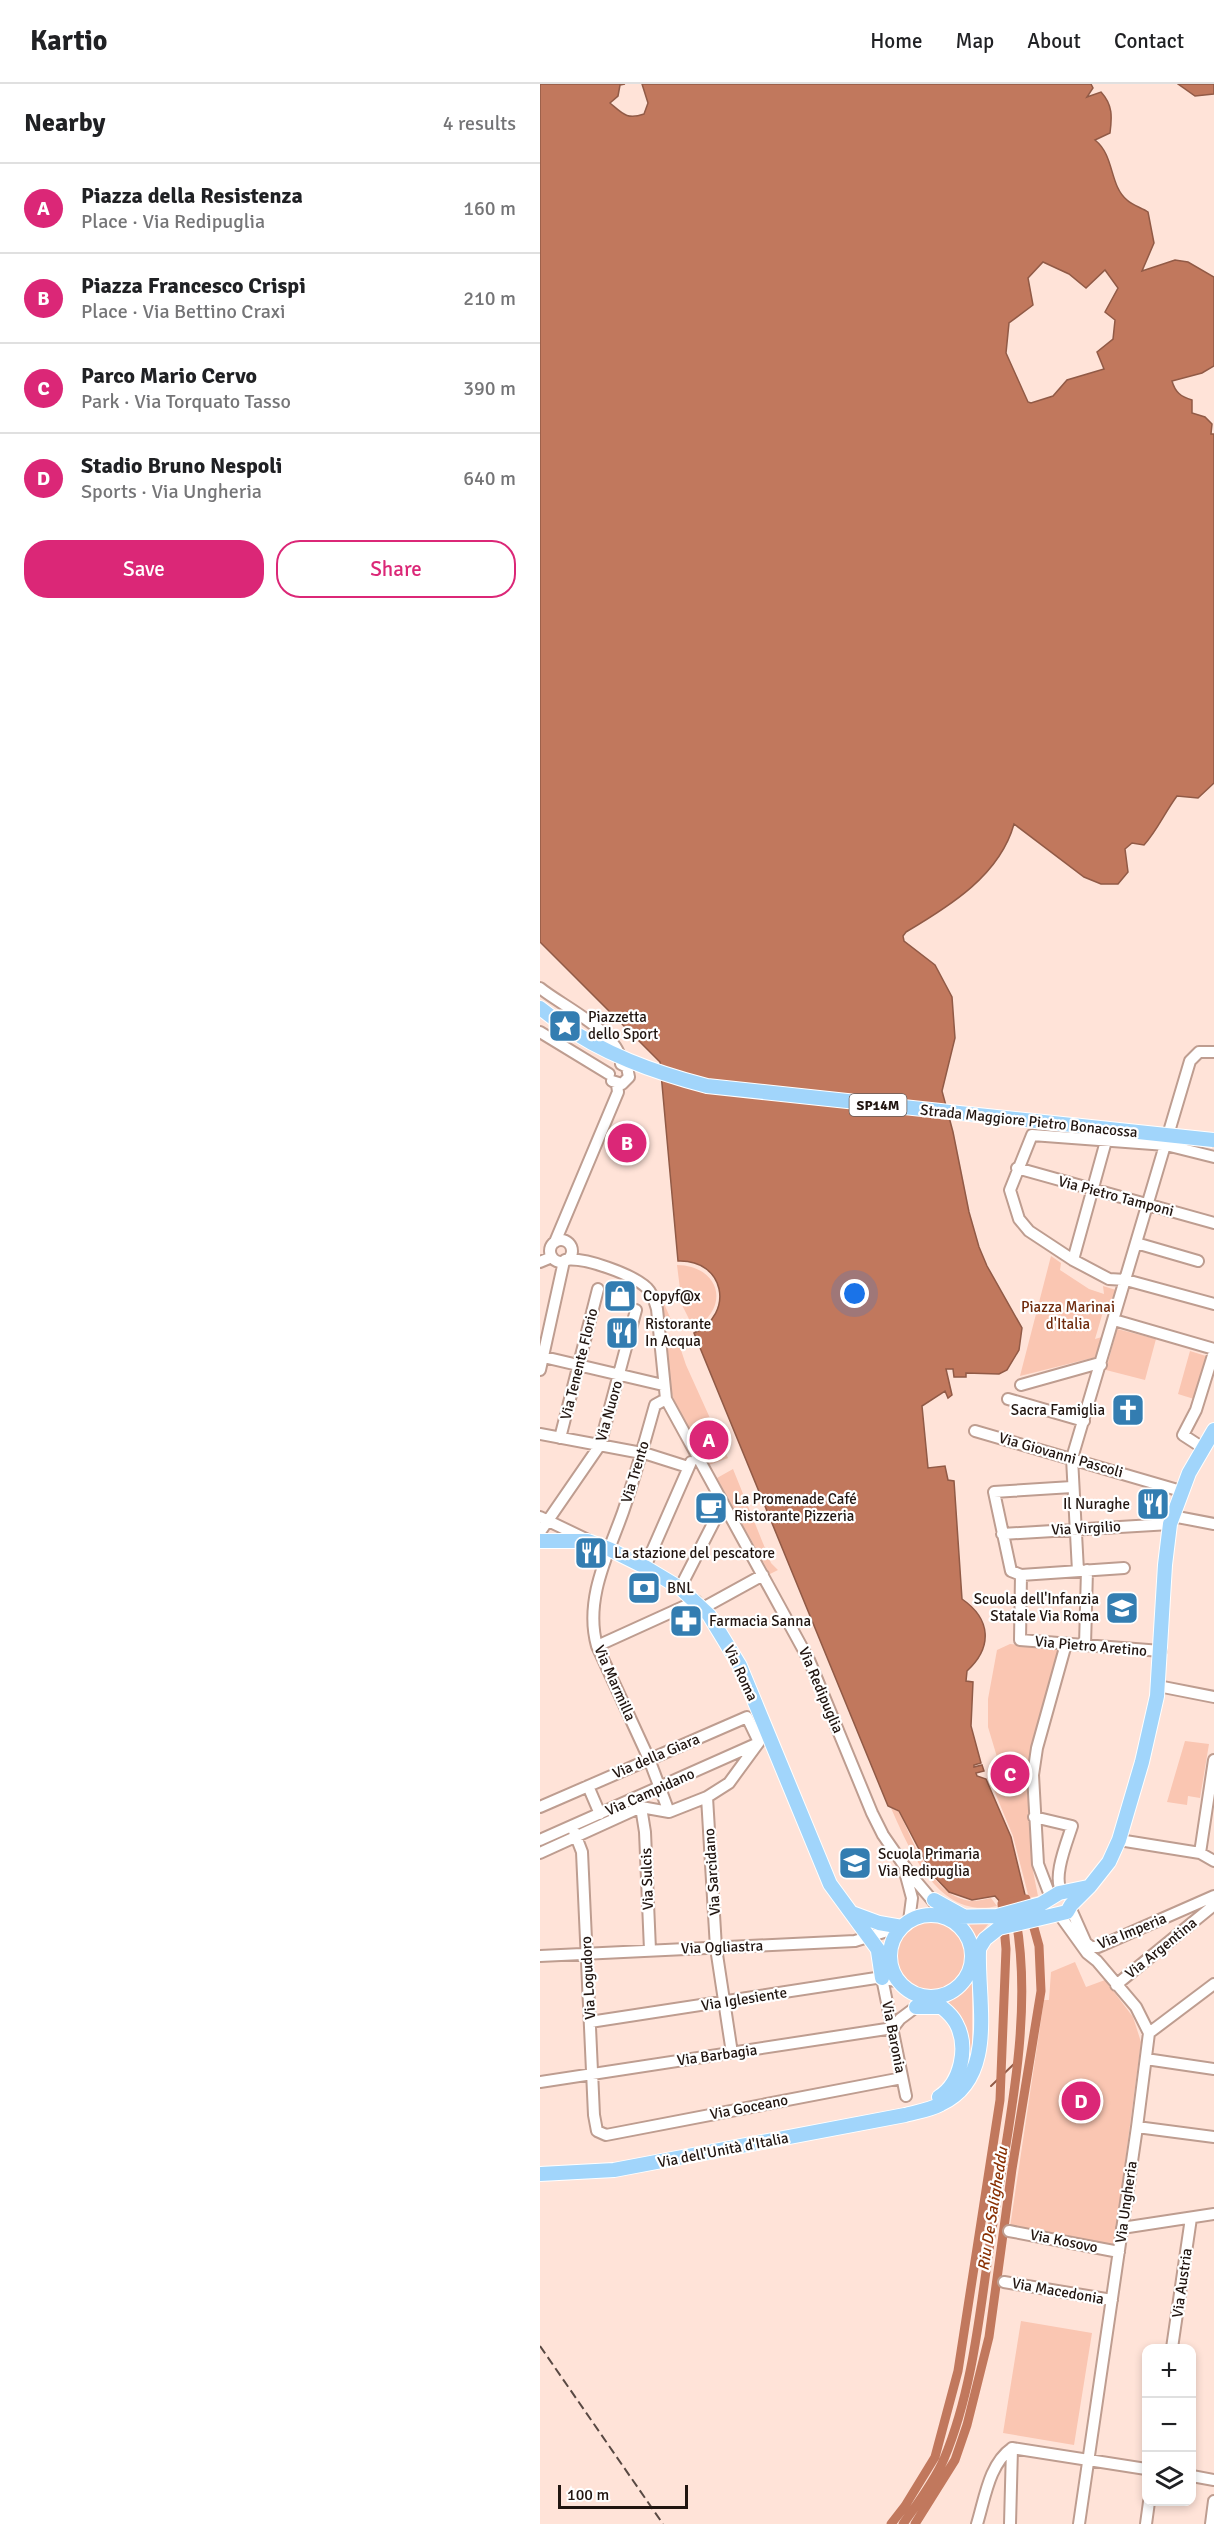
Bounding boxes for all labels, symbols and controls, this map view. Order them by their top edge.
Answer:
text: Kartio [30,24,107,58]
text: Home [870,28,923,54]
text: Map [956,28,994,54]
text: About [1027,28,1081,54]
text: Contact [1114,28,1184,54]
text: Nearby [24,107,105,139]
text: 4 results [443,111,516,136]
text: Piazza della Resistenza [81,182,303,209]
text: A [37,196,50,221]
text: 160 m [463,196,516,221]
text: Place · Via Redipuglia [81,209,265,234]
text: Piazza Francesco Crispi [81,272,306,299]
text: B [37,286,50,311]
text: 210 m [463,286,516,311]
text: Place · Via Bettino Craxi [81,299,286,324]
text: Parco Mario Cervo [81,362,257,389]
text: C [37,376,50,401]
text: 390 m [463,376,516,401]
text: Park · Via Torquato Tasso [81,389,291,414]
text: Stadio Bruno Nespoli [81,452,282,479]
text: D [37,466,50,491]
text: 640 m [463,466,516,491]
text: Sports · Via Ungheria [81,479,262,504]
button: Save [24,540,264,598]
button: Share [276,540,516,598]
place icon: Piazzetta dello Sport [547,1008,583,1044]
place label: Piazzetta dello Sport [588,1008,658,1043]
road number: SP14M [850,1094,906,1116]
street label: Strada Maggiore Pietro Bonacossa [919,1101,1139,1141]
pin: B [608,1120,646,1166]
street label: Via Pietro Tamponi [1056,1172,1176,1220]
shop icon: Copyf@x [602,1278,638,1314]
your location [840,1279,869,1308]
place label: Copyf@x [643,1287,701,1305]
park label: Piazza Marinai d'Italia [1021,1298,1115,1333]
street label: Via Tenente Florio [556,1306,602,1422]
restaurant icon: Ristorante In Acqua [604,1315,640,1351]
place label: Ristorante In Acqua [645,1315,711,1350]
street label: Via Nuoro [592,1378,626,1444]
church icon: Sacra Famiglia [1110,1392,1146,1428]
place label: Sacra Famiglia [1011,1401,1105,1419]
pin: A [690,1418,728,1462]
street label: Via Giovanni Pascoli [997,1429,1125,1481]
street label: Via Trento [617,1439,653,1505]
restaurant icon: Il Nuraghe [1135,1486,1171,1522]
cafe icon: La Promenade Café Ristorante Pizzeria [693,1490,729,1526]
place label: La Promenade Café Ristorante Pizzeria [734,1490,857,1525]
place label: Il Nuraghe [1063,1495,1130,1513]
street label: Via Virgilio [1051,1517,1122,1539]
restaurant icon: La stazione del pescatore [573,1535,609,1571]
place label: La stazione del pescatore [614,1544,775,1562]
bank icon: BNL [626,1570,662,1606]
place label: BNL [667,1579,694,1597]
place label: Scuola dell'Infanzia Statale Via Roma [974,1590,1099,1625]
school or university icon: Scuola dell'Infanzia Statale Via Roma [1104,1590,1140,1626]
pharmacy icon: Farmacia Sanna [668,1603,704,1639]
place label: Farmacia Sanna [709,1612,811,1630]
street label: Via Pietro Aretino [1034,1632,1148,1660]
street label: Via Marmilla [590,1642,640,1724]
street label: Via Roma [720,1642,762,1704]
street label: Via Redipuglia [795,1644,847,1736]
street label: Via della Giara [610,1730,702,1782]
pin: C [990,1752,1030,1796]
street label: Via Campidano [603,1764,698,1820]
street label: Via Sarcidano [700,1827,724,1916]
school or university icon: Scuola Primaria Via Redipuglia [837,1845,873,1881]
place label: Scuola Primaria Via Redipuglia [878,1845,980,1880]
street label: Via Sulcis [637,1847,657,1910]
street label: Via Imperia [1095,1909,1169,1953]
street label: Via Argentina [1122,1914,1200,1982]
street label: Via Logudoro [577,1936,599,2020]
street label: Via Ogliastra [681,1937,763,1957]
street label: Via Iglesiente [700,1983,788,2015]
street label: Via Baronia [878,1999,910,2075]
street label: Via Barbagia [676,2040,758,2070]
pin: D [1062,2078,1100,2124]
street label: Via Goceano [708,2091,790,2123]
street label: Via dell'Unità d'Italia [656,2128,790,2172]
water label: Riu De Saligheddu [973,2145,1013,2272]
street label: Via Ungheria [1111,2160,1141,2244]
street label: Via Kosovo [1029,2226,1100,2256]
street label: Via Austria [1168,2247,1196,2319]
street label: Via Macedonia [1010,2274,1106,2308]
map controls [1142,2344,1196,2506]
button: + [1142,2344,1196,2398]
button: − [1142,2398,1196,2452]
button: layers [1142,2452,1196,2506]
scale bar [558,2482,688,2510]
text: 100 m [567,2485,609,2505]

